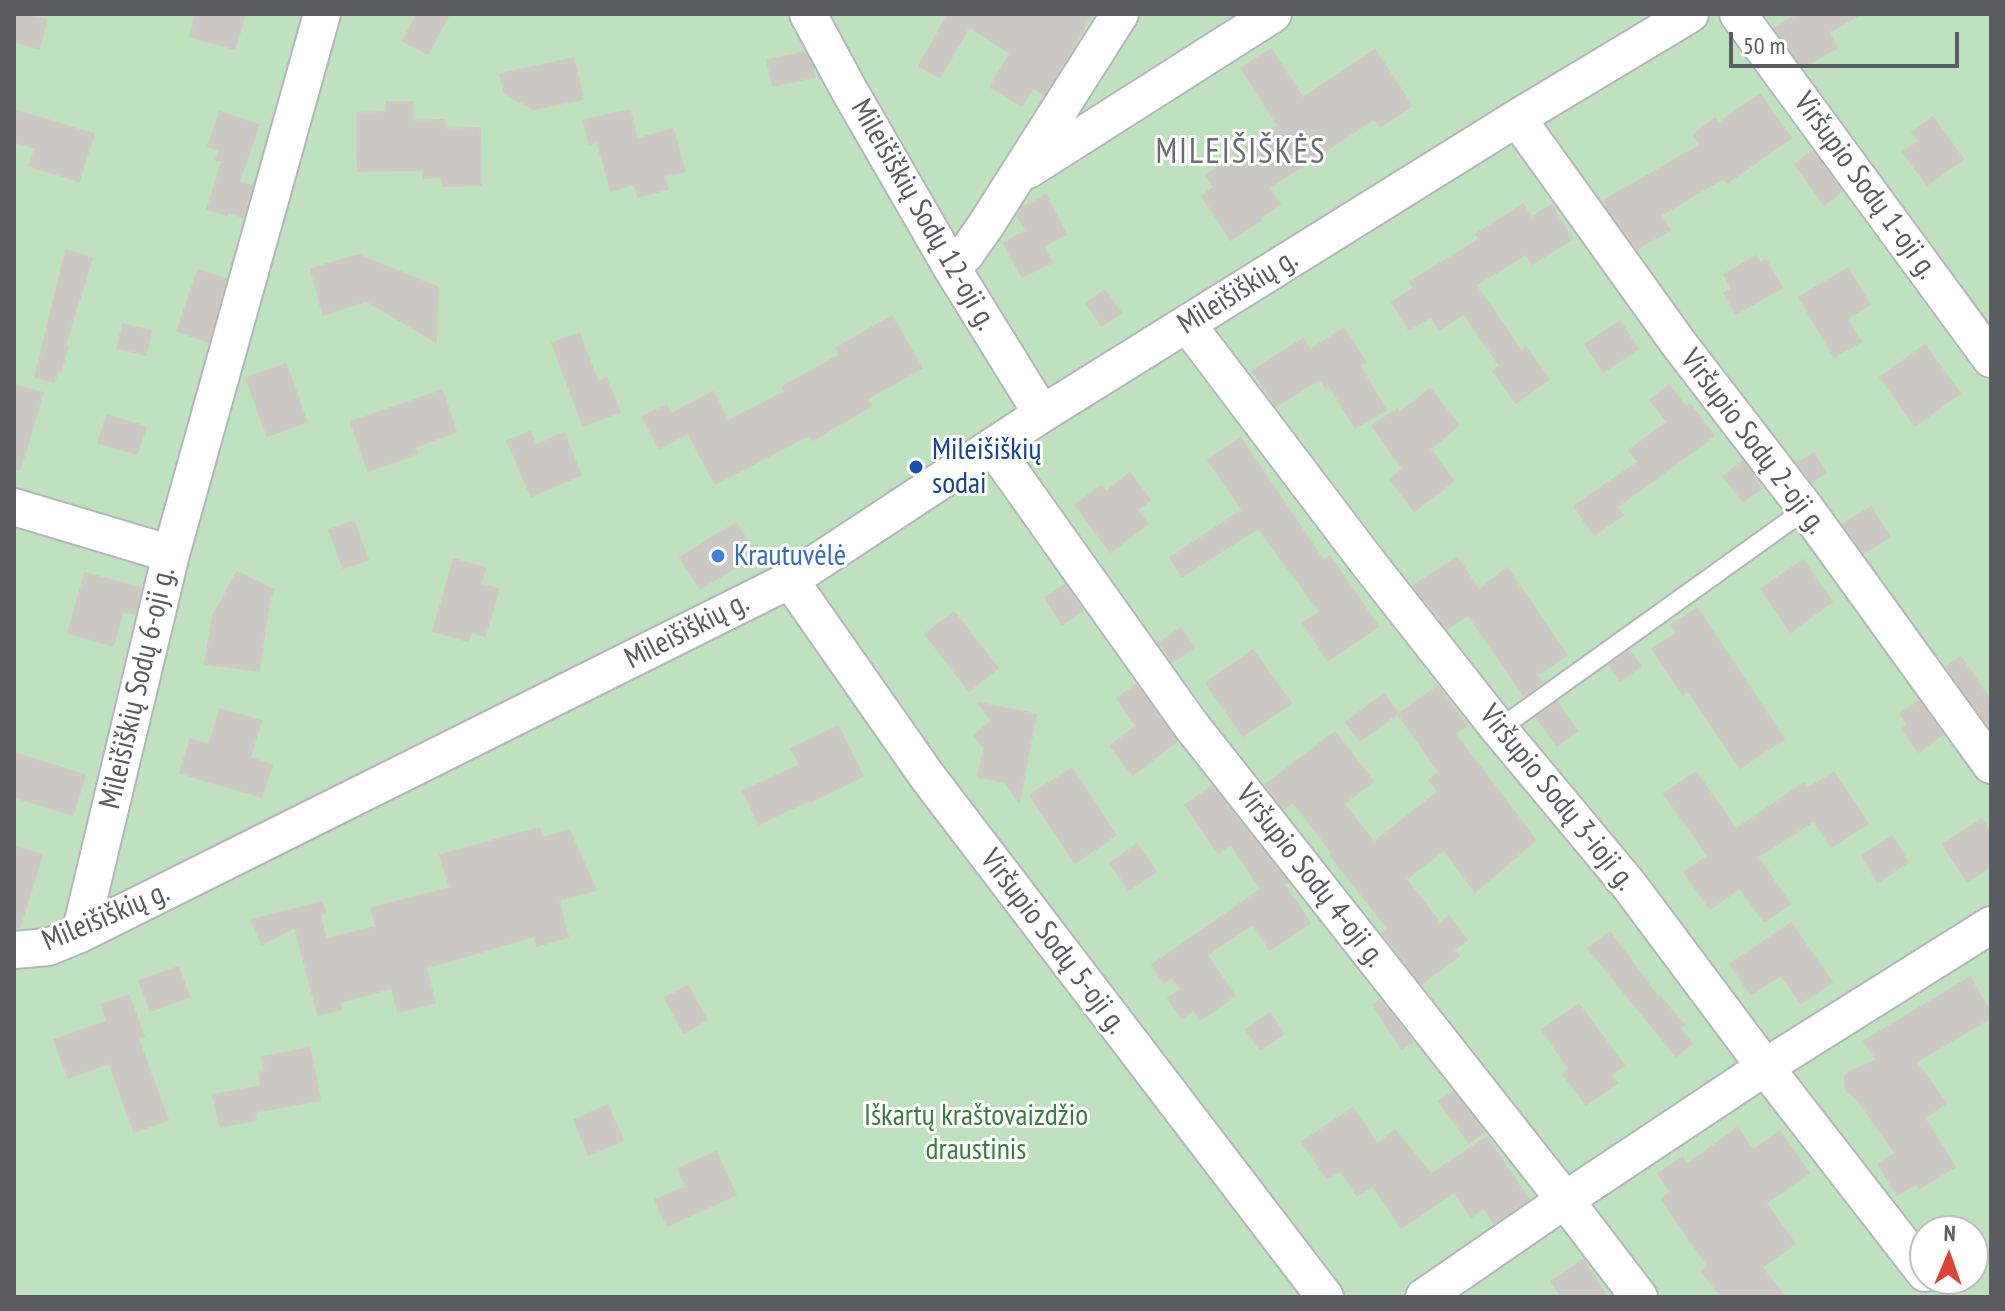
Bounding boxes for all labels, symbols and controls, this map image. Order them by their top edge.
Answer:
scale bar [1733,16,1963,66]
text: 50 m [1743,30,1785,61]
street label: Viršupio Sodų 1-oji g. [1785,86,1945,286]
street label: Mileišiškių Sodų 12-oji g. [842,93,1004,337]
district label: MILEIŠIŠKĖS [1155,133,1327,173]
street label: Mileišiškių g. [1172,241,1304,343]
street label: Viršupio Sodų 2-oji g. [1672,343,1834,541]
place label: Mileišiškių sodai [932,432,1041,502]
marker: Mileišiškių sodai [907,458,925,476]
place label: Krautuvėlė [734,538,846,574]
marker: Krautuvėlė [709,547,727,565]
street label: Mileišiškių Sodų 6-oji g. [93,564,183,812]
street label: Mileišiškių g. [619,585,755,677]
street label: Viršupio Sodų 3-ioji g. [1471,698,1643,898]
street label: Viršupio Sodų 4-oji g. [1228,778,1392,974]
street label: Viršupio Sodų 5-oji g. [972,843,1134,1041]
street label: Mileišiškių g. [37,874,175,960]
park label: Iškartų kraštovaizdžio draustinis [864,1098,1088,1168]
north arrow [1909,1215,1989,1295]
text: N [1943,1219,1956,1247]

